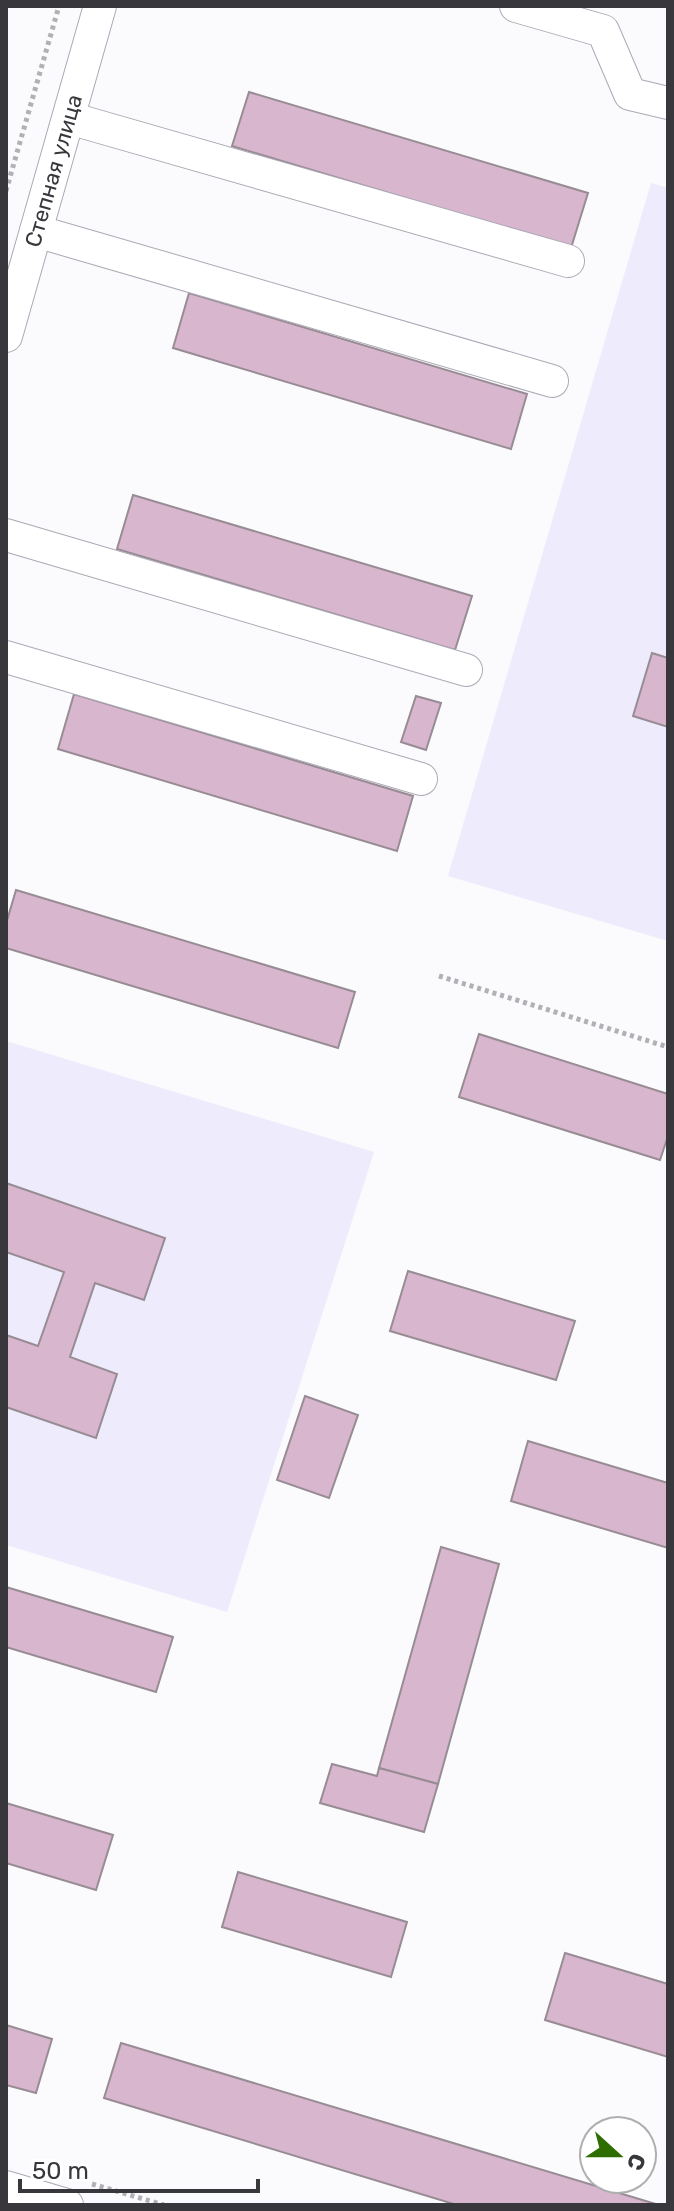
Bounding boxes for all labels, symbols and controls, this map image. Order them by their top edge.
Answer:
street label: Степная улица [19,91,88,250]
north arrow [578,2115,658,2195]
scale bar [20,2143,258,2193]
text: С [621,2150,652,2174]
text: 50 m [32,2157,89,2185]

